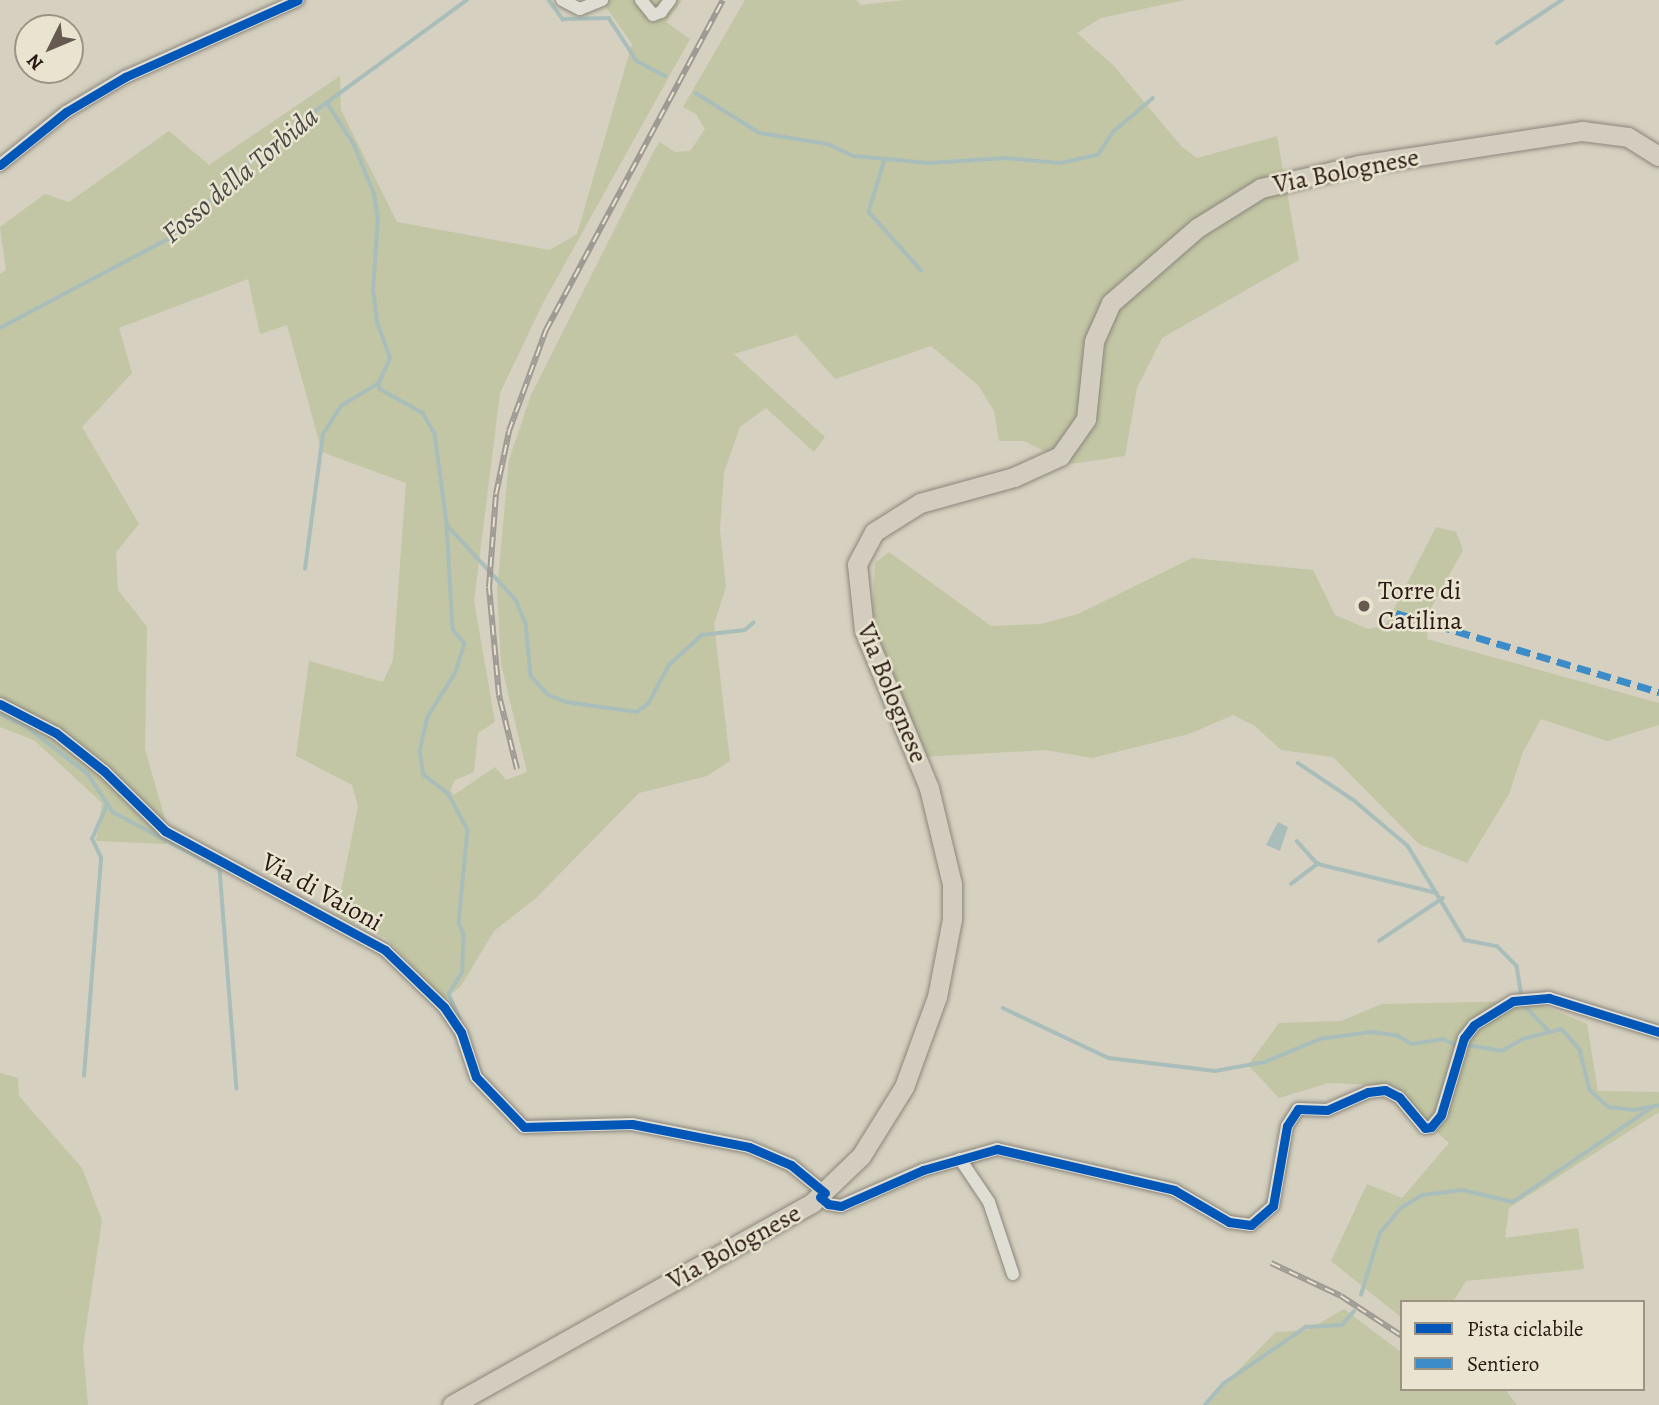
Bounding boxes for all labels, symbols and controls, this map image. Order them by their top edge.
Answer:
north arrow [14,14,84,84]
text: N [21,48,49,76]
water label: Fosso della Torbida [155,100,325,250]
street label: Via Bolognese [1270,142,1422,200]
place label: Torre di Catilina [1378,575,1462,636]
marker: Torre di Catilina [1356,598,1372,614]
street label: Via Bolognese [850,619,934,767]
street label: Via di Vaioni [256,846,388,938]
street label: Via Bolognese [662,1197,806,1297]
legend [1400,1300,1645,1391]
text: Pista ciclabile [1467,1315,1583,1343]
text: Sentiero [1467,1350,1539,1378]

